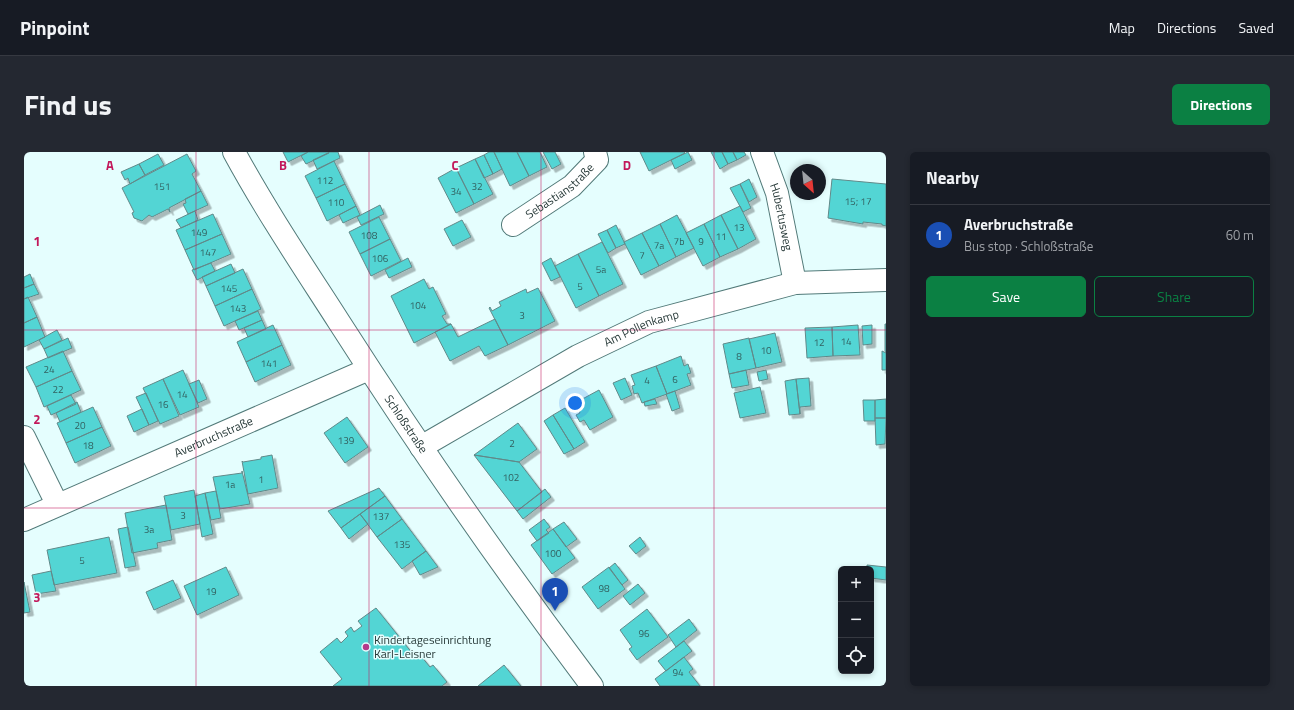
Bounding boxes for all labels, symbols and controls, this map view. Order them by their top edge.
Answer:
text: Pinpoint [20,13,89,42]
text: Map [1109,17,1135,38]
text: Directions [1157,17,1216,38]
text: Saved [1238,17,1274,38]
text: Find us [24,83,112,126]
button: Directions [1172,84,1270,125]
text: A [106,155,114,175]
text: B [279,155,287,175]
text: C [451,155,459,175]
text: D [623,155,631,175]
street label: Sebastianstraße [521,158,598,223]
north arrow [790,164,826,200]
text: Nearby [926,165,979,191]
house number: 112 [317,173,333,188]
house number: 151 [154,179,170,194]
house number: 32 [471,179,483,194]
street label: Hubertusweg [765,180,798,252]
house number: 34 [450,184,462,199]
house number: 15; 17 [844,194,872,209]
house number: 110 [328,195,345,210]
text: Averbruchstraße [964,213,1073,236]
house number: 13 [733,220,745,235]
house number: 149 [191,225,208,240]
text: 1 [935,225,943,245]
text: 60 m [1226,225,1254,245]
house number: 108 [361,228,378,243]
house number: 11 [715,229,727,244]
text: 1 [33,231,41,251]
house number: 7b [674,234,684,249]
house number: 9 [698,234,704,249]
text: Bus stop · Schloßstraße [964,236,1093,256]
house number: 7a [654,238,664,253]
house number: 147 [200,245,216,260]
house number: 7 [639,248,645,263]
house number: 106 [372,251,389,266]
house number: 5a [596,262,606,277]
button: Save [926,276,1086,317]
button: Share [1094,276,1254,317]
house number: 5 [577,279,583,294]
house number: 145 [221,281,238,296]
house number: 104 [410,298,427,313]
house number: 143 [230,301,246,316]
street label: Am Pollenkamp [601,304,681,351]
house number: 3 [519,308,525,323]
house number: 14 [840,334,852,349]
house number: 12 [813,335,825,350]
house number: 10 [760,343,772,358]
house number: 8 [736,349,742,364]
house number: 141 [261,356,277,371]
house number: 24 [43,362,55,377]
house number: 6 [672,372,678,387]
house number: 4 [644,373,650,388]
house number: 22 [52,382,64,397]
house number: 14 [176,387,188,402]
street label: Schloßstraße [380,391,433,457]
your location [565,393,585,413]
house number: 16 [157,397,169,412]
text: 2 [33,409,41,429]
street label: Averbruchstraße [171,411,256,462]
house number: 20 [74,418,86,433]
house number: 139 [338,433,355,448]
house number: 2 [509,436,515,451]
house number: 18 [82,438,94,453]
house number: 102 [503,470,519,485]
house number: 1 [258,472,264,487]
house number: 1a [225,477,235,492]
house number: 3 [180,508,186,523]
house number: 137 [373,509,389,524]
house number: 3a [144,522,154,537]
house number: 135 [394,537,411,552]
house number: 100 [545,546,562,561]
house number: 5 [79,553,85,568]
map controls [838,566,874,674]
button: + [838,566,874,602]
pin: 1 [542,578,568,611]
house number: 98 [598,581,610,596]
house number: 19 [205,584,217,599]
text: 3 [33,587,41,607]
button: − [838,602,874,638]
house number: 96 [638,626,650,641]
place label: Kindertageseinrichtung Karl-Leisner [374,630,491,663]
button: locate [838,638,874,674]
marker: Kindertageseinrichtung Karl-Leisner [361,642,371,652]
house number: 94 [672,665,684,680]

